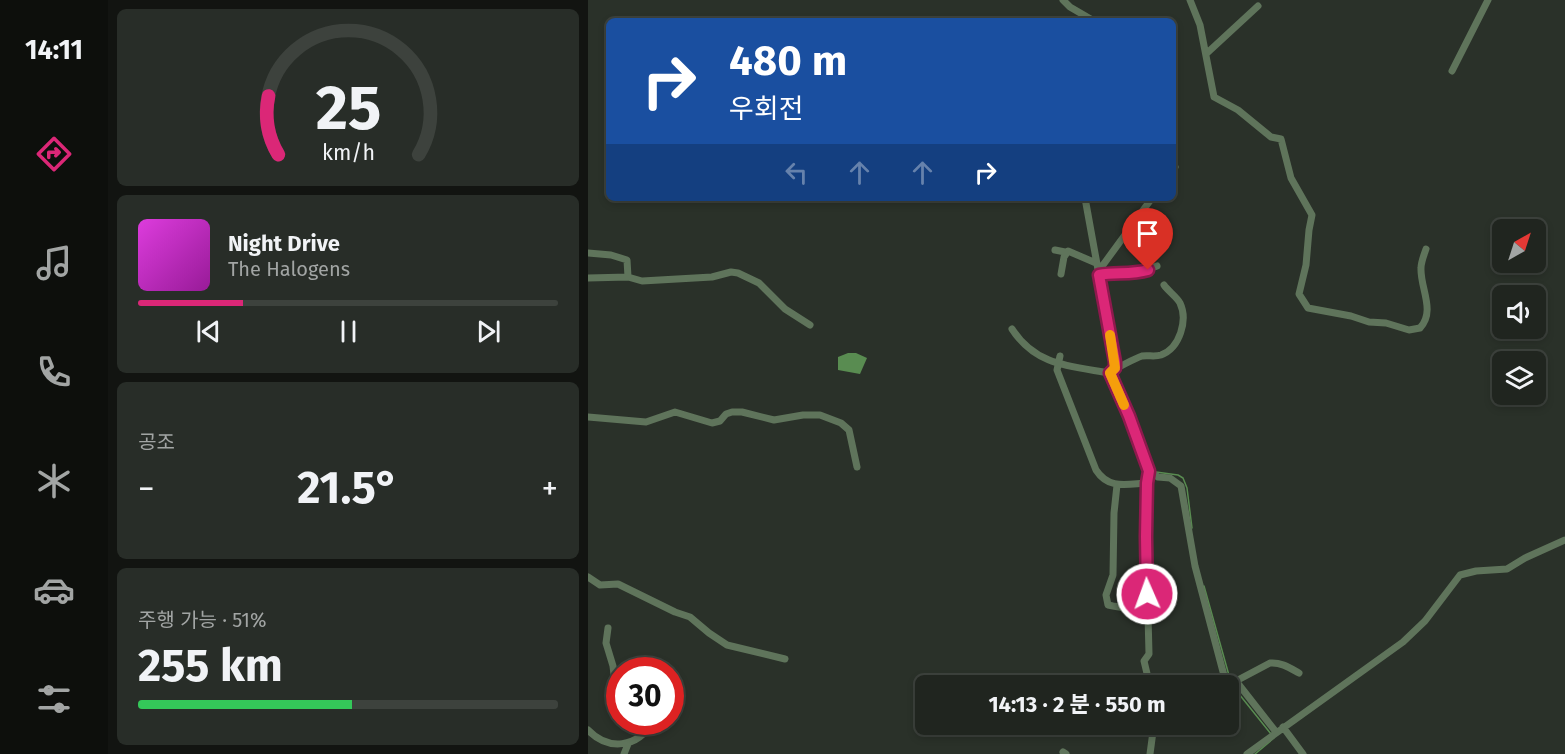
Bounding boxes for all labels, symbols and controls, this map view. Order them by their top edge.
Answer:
text: 14:11 [25,34,83,66]
text: 480 m [729,36,847,86]
icon: right [630,42,708,120]
text: 25 [315,71,381,146]
text: 우회전 [729,93,804,125]
icon: directions [33,133,75,175]
text: km/h [321,140,375,166]
icon: left [780,156,813,189]
icon: ahead [843,156,876,189]
icon: ahead [906,156,939,189]
icon: right [969,156,1002,189]
pin [1122,208,1173,270]
icon: arrive [1131,217,1164,250]
north arrow [1492,219,1546,273]
map controls [1492,219,1546,405]
text: Night Drive [228,230,340,257]
icon: music [33,242,75,284]
text: The Halogens [228,257,350,281]
button: sound [1492,285,1546,339]
icon: previous [192,315,225,348]
icon: pause [332,315,365,348]
icon: next [472,315,505,348]
icon: phone [33,351,75,393]
button: layers [1492,351,1546,405]
text: 공조 [138,430,175,454]
icon: climate [33,460,75,502]
text: 21.5° [297,461,399,515]
text: − [138,469,155,509]
text: + [542,469,558,509]
position arrow [1115,562,1179,626]
icon: car [33,569,75,611]
text: 주행 가능 · 51% [138,608,266,632]
text: 255 km [138,639,283,693]
speed limit sign: 30 [606,657,684,735]
icon: filters [33,678,75,720]
text: 14:13 · 2 분 · 550 m [988,691,1166,718]

